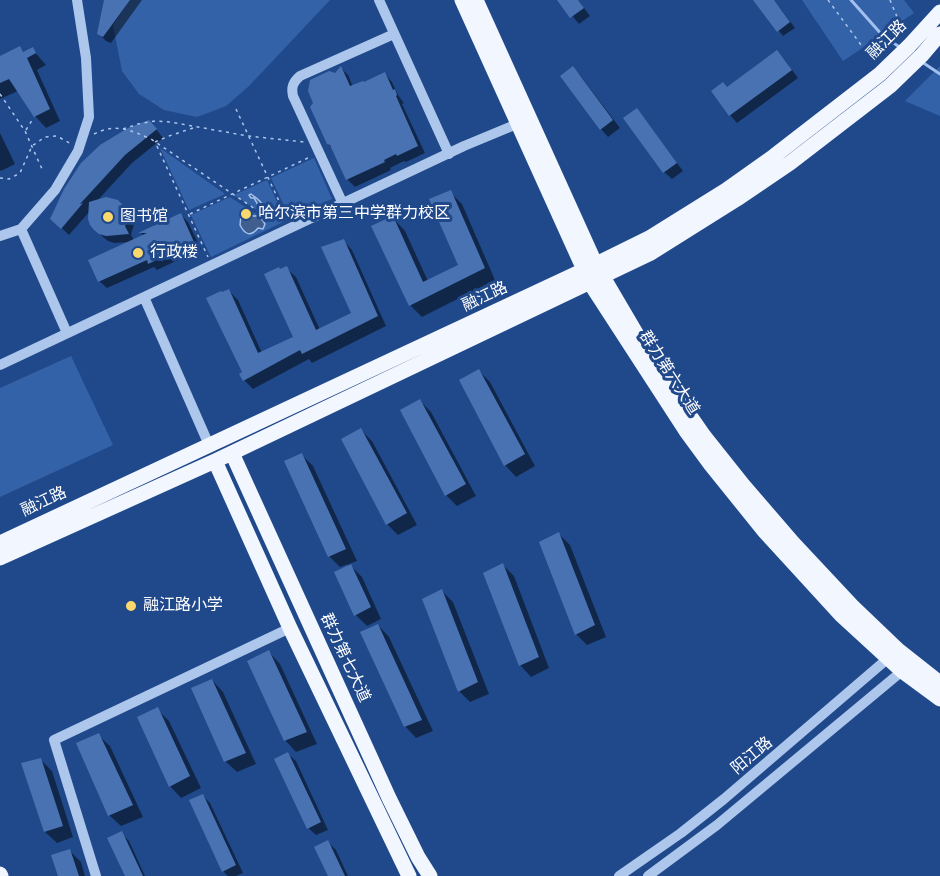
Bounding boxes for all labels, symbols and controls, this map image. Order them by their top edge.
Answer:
street label: 融江路 [863,16,911,64]
place label: 哈尔滨市第三中学群力校区 [258,204,450,224]
place label: 图书馆 [120,207,168,227]
marker: 哈尔滨市第三中学群力校区 [239,207,253,221]
marker: 图书馆 [101,210,115,224]
place label: 行政楼 [150,243,198,263]
marker: 行政楼 [131,246,145,260]
street label: 融江路 [459,278,511,316]
street label: 群力第六大道 [635,328,703,418]
street label: 融江路 [18,483,70,521]
place label: 融江路小学 [143,596,223,616]
marker: 融江路小学 [124,599,138,613]
street label: 群力第七大道 [316,610,374,706]
street label: 阳江路 [727,733,777,779]

